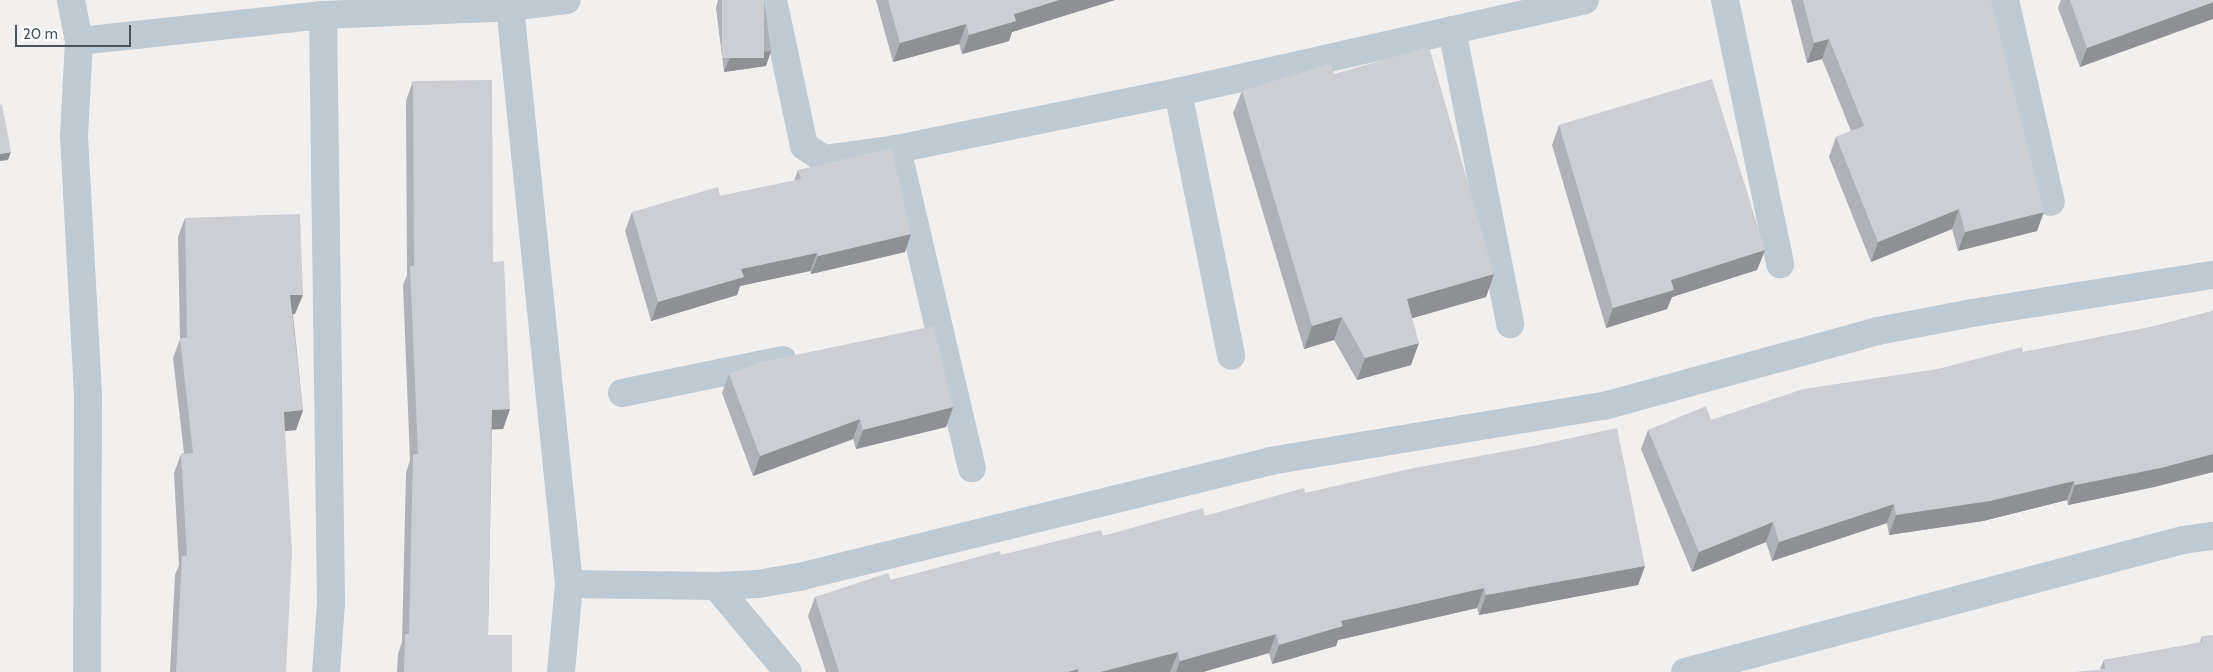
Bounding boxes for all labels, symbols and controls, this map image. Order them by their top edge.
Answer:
scale bar [18,15,134,47]
text: 20 m [23,25,58,43]

